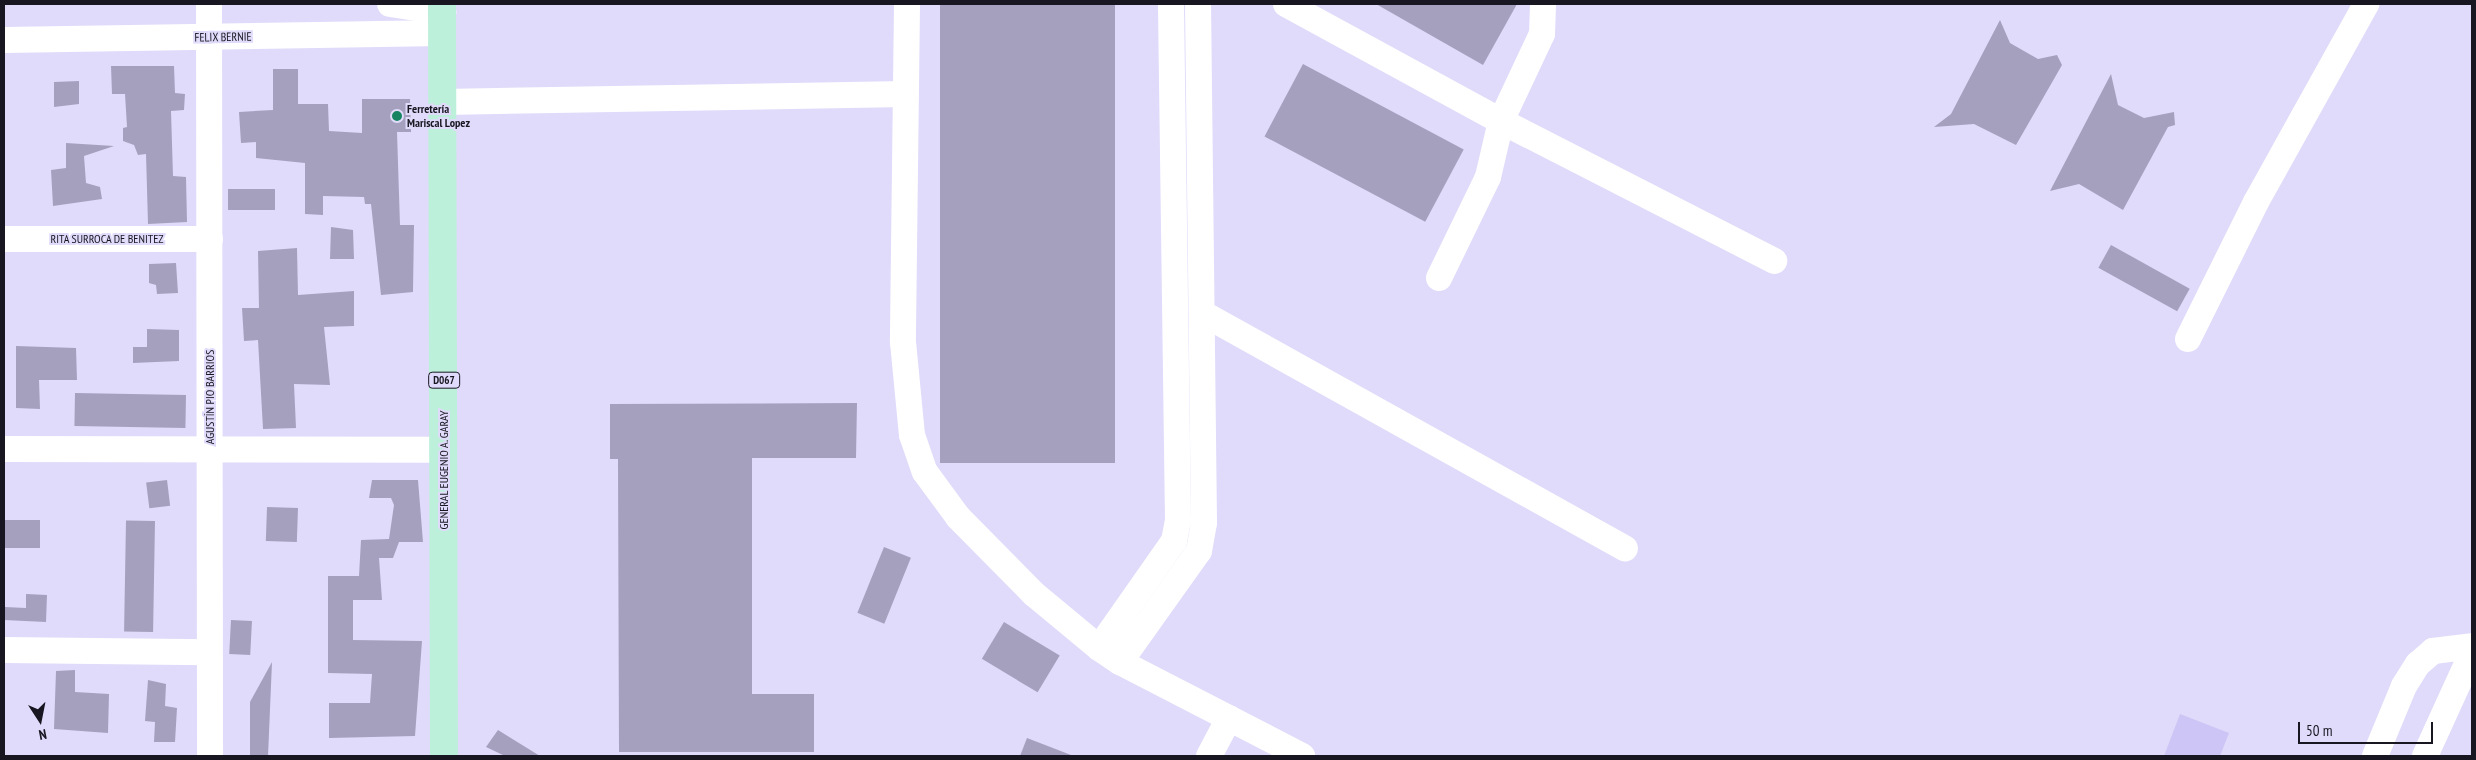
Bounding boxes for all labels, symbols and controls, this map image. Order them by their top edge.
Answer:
street label: FELIX BERNIE [194,29,252,45]
place label: Ferretería Mariscal Lopez [407,102,470,130]
marker: Ferretería Mariscal Lopez [391,110,403,122]
street label: RITA SURROCA DE BENITEZ [50,232,164,246]
street label: AGUSTÍN PIO BARRIOS [203,350,217,444]
road number: D067 [428,372,460,388]
street label: GENERAL EUGENIO A. GARAY [437,410,451,530]
north arrow [15,695,65,745]
scale bar [2301,712,2436,744]
text: 50 m [2306,721,2332,740]
text: N [37,725,48,744]

